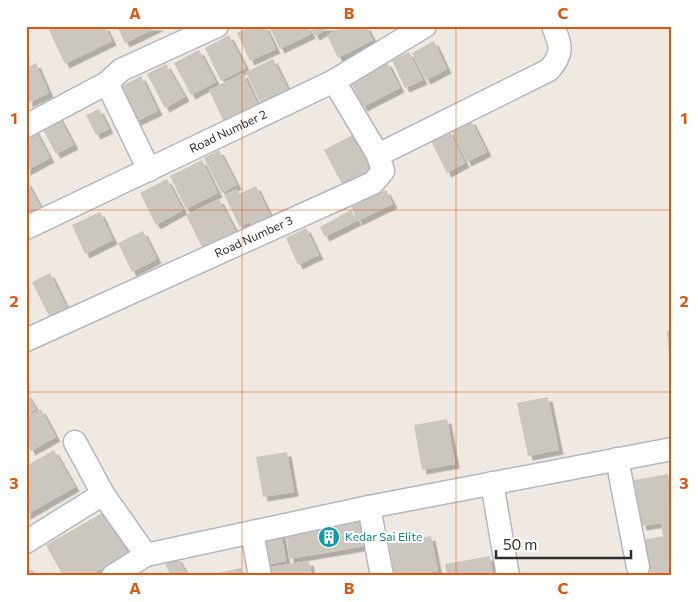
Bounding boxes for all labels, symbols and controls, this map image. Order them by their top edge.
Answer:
text: A [129,3,141,22]
text: B [344,3,355,22]
text: C [558,3,569,22]
street label: Road Number 2 [187,106,269,155]
text: 1 [10,108,18,127]
text: 1 [680,108,688,127]
street label: Road Number 3 [212,212,295,260]
text: 2 [9,291,19,310]
text: 2 [679,291,689,310]
text: 3 [9,473,19,492]
text: 3 [679,473,689,492]
building icon: Kedar Sai Elite [317,525,341,549]
scale bar [496,527,630,559]
place label: Kedar Sai Elite [345,529,422,543]
text: 50 m [503,535,537,553]
text: A [129,578,141,597]
text: B [344,578,355,597]
text: C [558,578,569,597]

